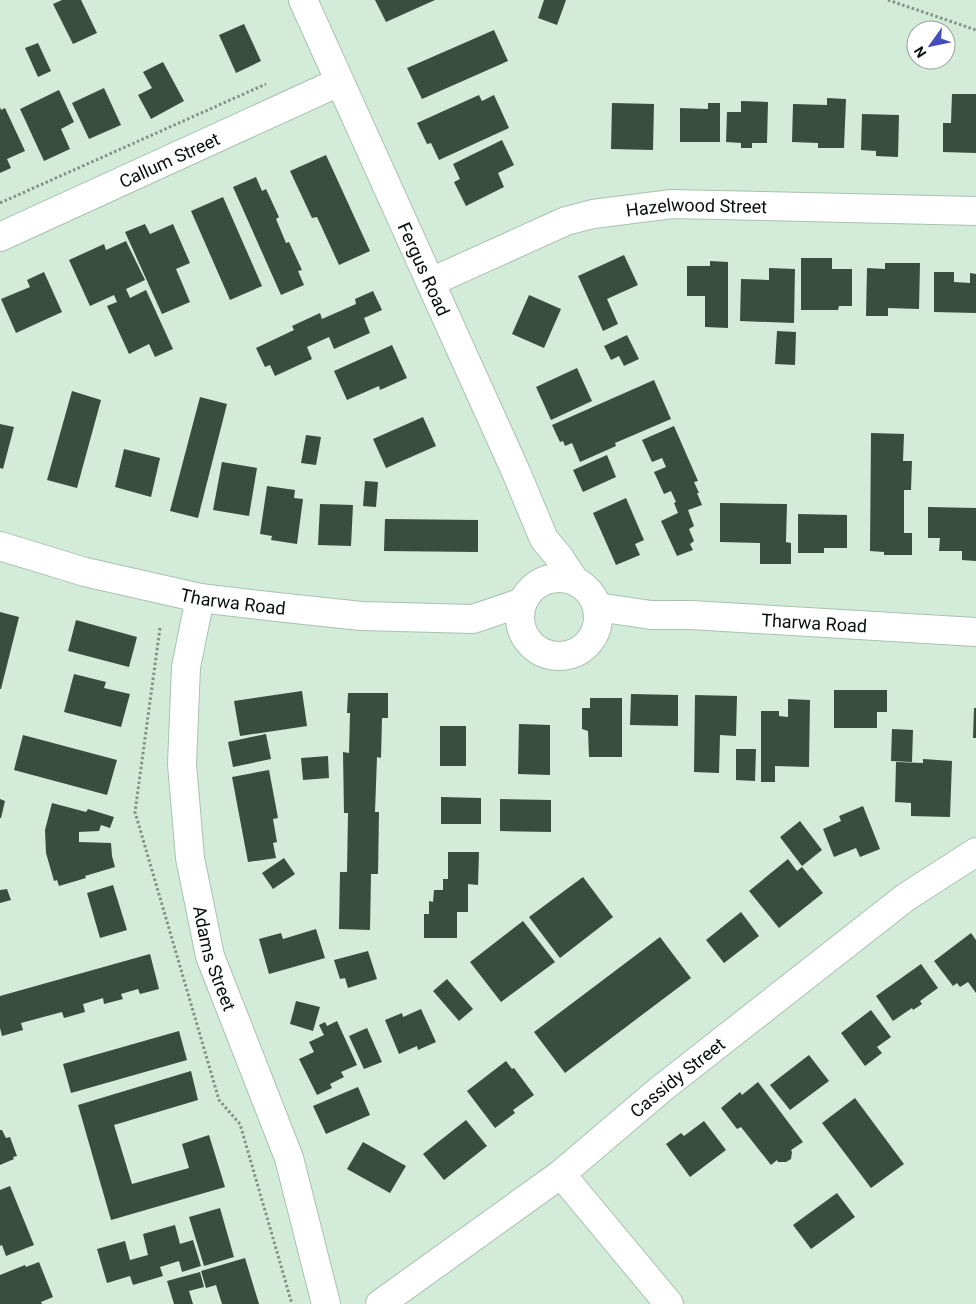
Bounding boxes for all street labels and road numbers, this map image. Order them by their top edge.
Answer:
street label: Callum Street [116,128,223,192]
street label: Hazelwood Street [625,193,767,220]
street label: Fergus Road [394,219,455,319]
street label: Tharwa Road [178,583,287,618]
street label: Tharwa Road [761,609,868,636]
street label: Adams Street [189,904,241,1014]
street label: Cassidy Street [625,1033,729,1121]

